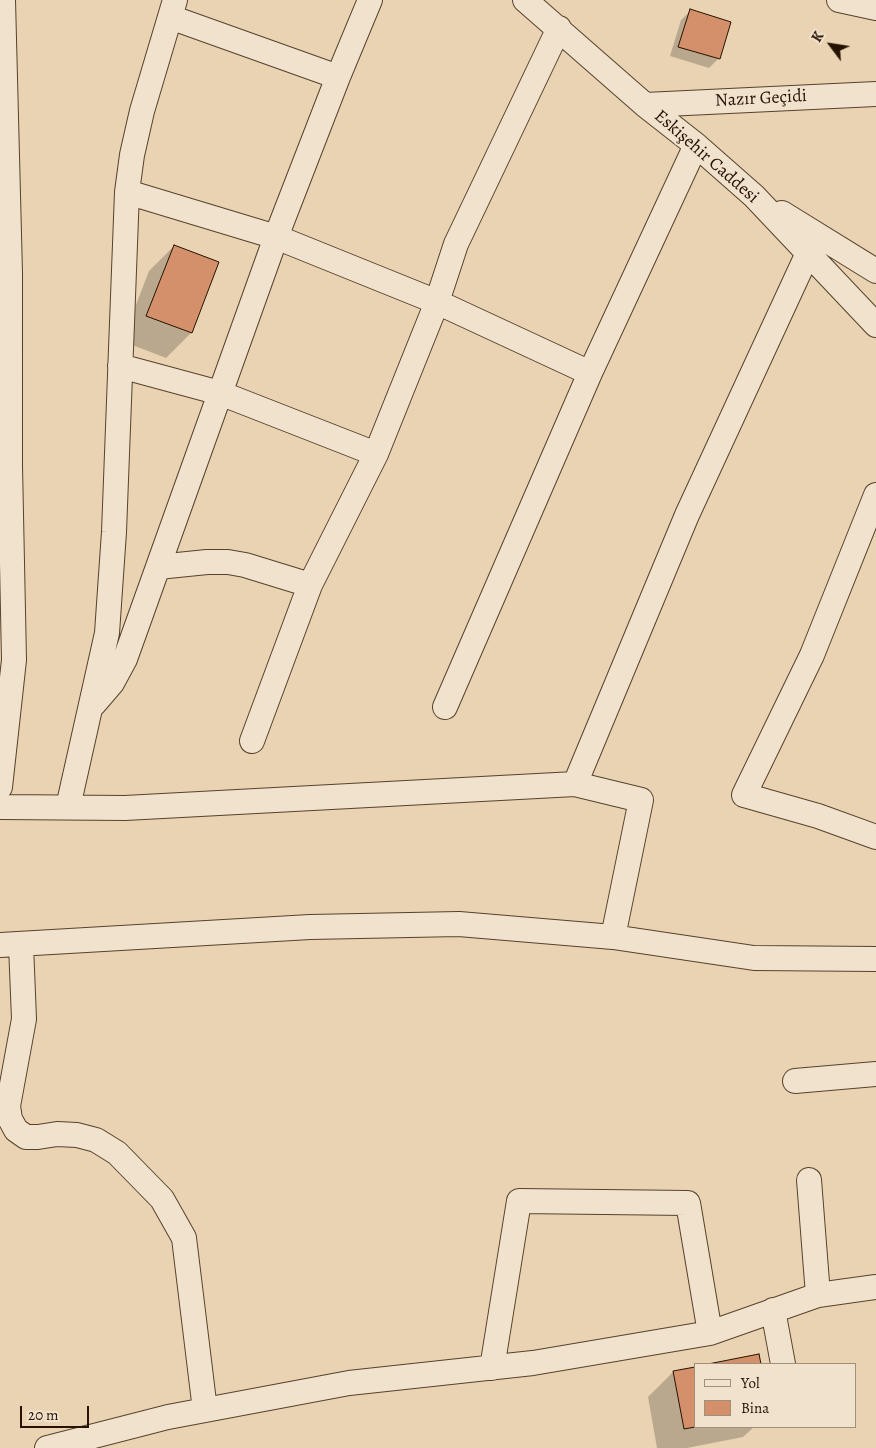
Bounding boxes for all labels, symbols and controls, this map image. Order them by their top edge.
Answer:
north arrow [806,20,856,70]
text: K [807,28,828,46]
street label: Nazır Geçidi [715,86,807,112]
street label: Eskişehir Caddesi [649,106,763,208]
legend [694,1363,856,1428]
text: Yol [741,1373,760,1393]
scale bar [22,1396,91,1428]
text: Bina [741,1398,769,1418]
text: 20 m [28,1405,59,1425]

